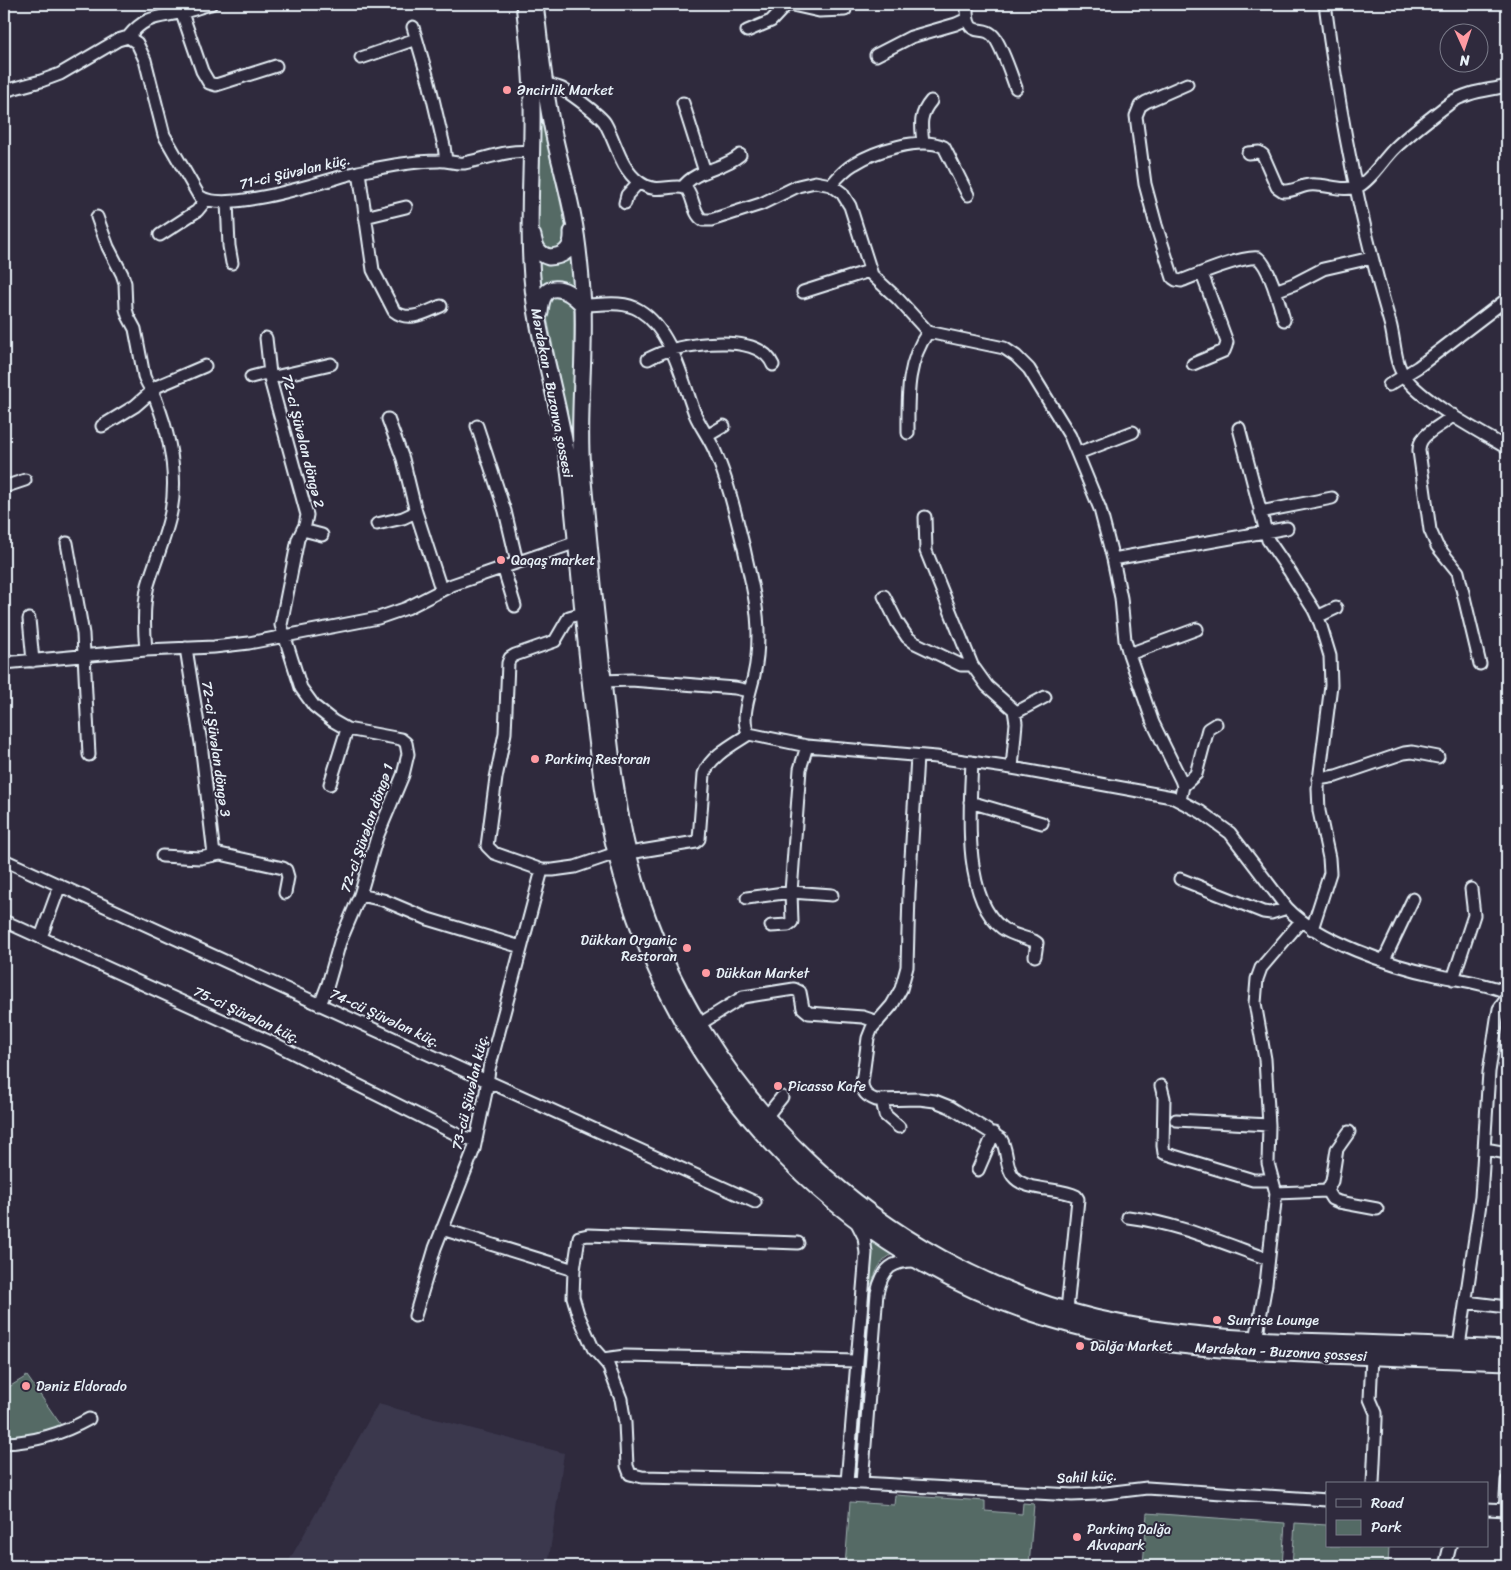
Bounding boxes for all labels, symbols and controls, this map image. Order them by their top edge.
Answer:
north arrow [1438,22,1488,72]
text: N [1459,48,1471,73]
place label: Əncirlik Market [517,78,614,103]
marker: Əncirlik Market [501,84,513,96]
street label: 71-ci Şüvəlan küç. [237,147,353,197]
street label: Mərdəkan - Buzonva şossesi [523,306,581,481]
street label: 72-ci Şüvəlan döngə 2 [274,371,332,511]
place label: Qaqaş market [511,548,595,573]
marker: Qaqaş market [495,554,507,566]
street label: 72-ci Şüvəlan döngə 3 [194,679,238,819]
place label: Parkinq Restoran [545,747,651,772]
marker: Parkinq Restoran [529,753,541,765]
street label: 72-ci Şüvəlan döngə 1 [333,760,401,896]
place label: Dükkan Organic Restoran [581,928,677,969]
marker: Dükkan Organic Restoran [681,942,693,954]
place label: Dükkan Market [716,961,810,986]
marker: Dükkan Market [700,967,712,979]
street label: 75-ci Şüvəlan küç. [189,979,305,1051]
street label: 74-cü Şüvəlan küç. [325,981,445,1055]
street label: 73-cü Şüvəlan küç. [444,1031,496,1153]
place label: Picasso Kafe [788,1074,866,1099]
marker: Picasso Kafe [772,1080,784,1092]
place label: Sunrise Lounge [1227,1308,1319,1333]
marker: Sunrise Lounge [1211,1314,1223,1326]
place label: Dalğa Market [1090,1334,1173,1359]
street label: Mərdəkan - Buzonva şossesi [1194,1335,1369,1369]
marker: Dalğa Market [1074,1340,1086,1352]
place label: Dəniz Eldorado [36,1374,127,1399]
marker: Dəniz Eldorado [20,1380,32,1392]
street label: Sahil küç. [1056,1463,1118,1491]
legend [1326,1482,1488,1548]
text: Road [1371,1490,1404,1516]
text: Park [1371,1514,1402,1540]
place label: Parkinq Dalğa Akvapark [1086,1517,1171,1558]
marker: Parkinq Dalğa Akvapark [1071,1531,1083,1543]

